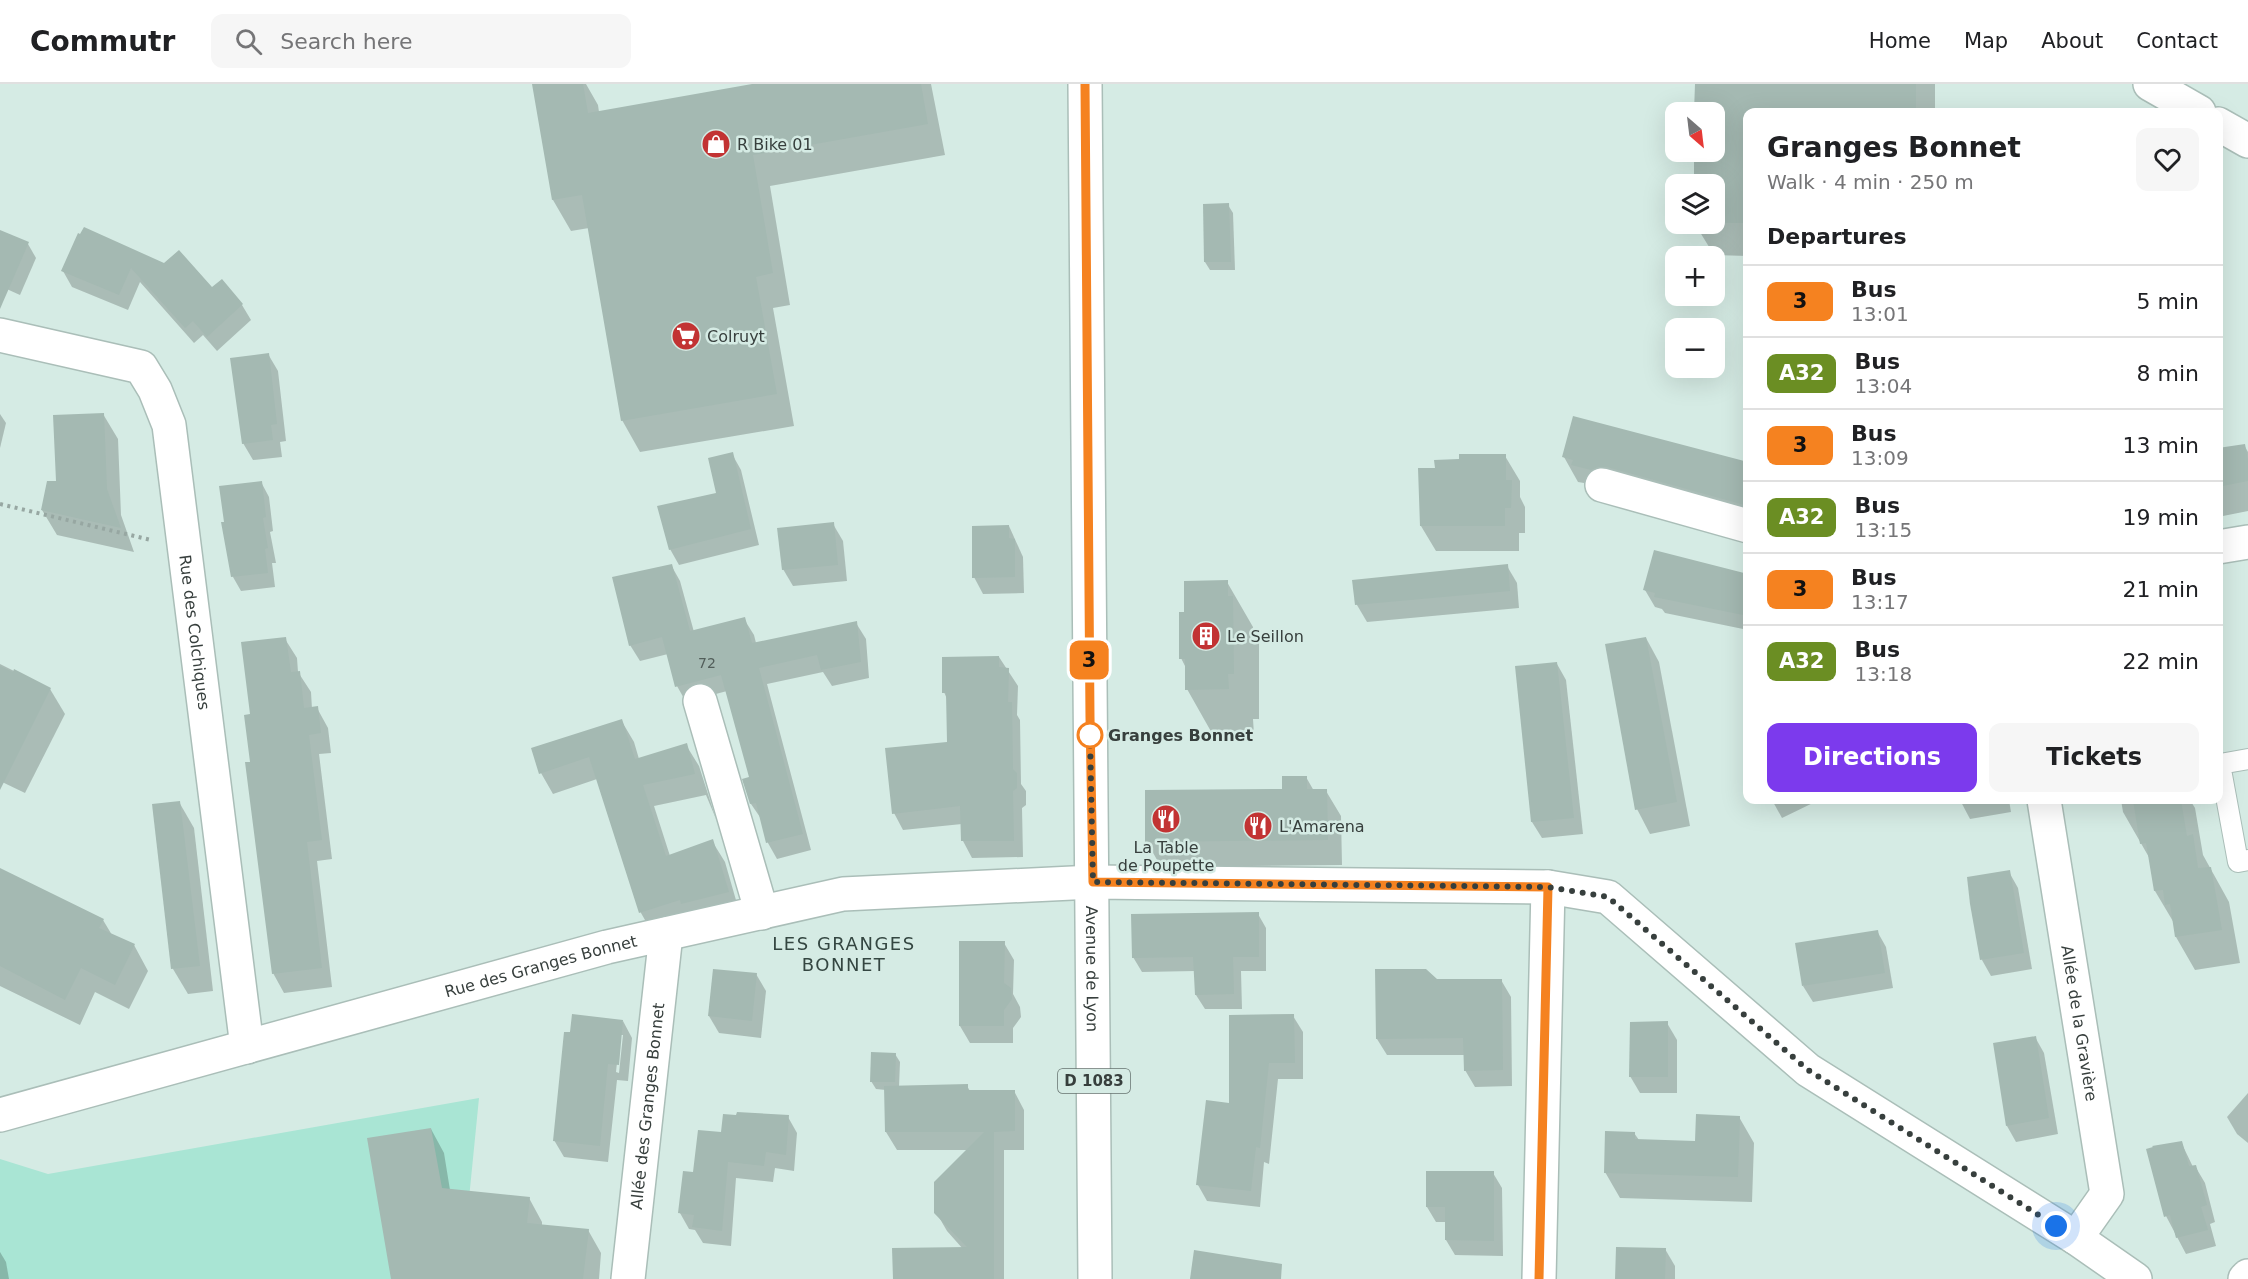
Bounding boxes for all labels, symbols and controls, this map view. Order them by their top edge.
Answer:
search box [211,14,631,68]
text: Commutr [30,25,175,58]
icon: search [232,25,265,58]
text: Search here [280,29,412,54]
text: Home [1869,29,1931,53]
text: Map [1964,29,2008,53]
text: About [2041,29,2103,53]
text: Contact [2136,29,2218,53]
north arrow [1665,102,1725,162]
map controls [1665,102,1725,378]
shop icon: R Bike 01 [700,128,732,160]
button: heart [2136,128,2199,191]
text: Granges Bonnet [1767,131,2021,164]
place label: R Bike 01 [737,135,813,154]
text: Walk · 4 min · 250 m [1767,170,1974,194]
button: layers [1665,174,1725,234]
text: Departures [1767,224,1907,249]
button: + [1665,246,1725,306]
text: Bus [1851,277,1897,302]
text: 3 [1793,289,1807,313]
text: 5 min [2137,289,2199,314]
text: 13:01 [1851,302,1909,326]
button: − [1665,318,1725,378]
supermarket icon: Colruyt [670,320,702,352]
place label: Colruyt [707,327,765,346]
text: Bus [1854,349,1900,374]
text: A32 [1779,361,1824,385]
text: 8 min [2137,361,2199,386]
text: 13:04 [1854,374,1912,398]
text: Bus [1851,421,1897,446]
text: 3 [1793,433,1807,457]
text: 13 min [2123,433,2199,458]
text: 13:09 [1851,446,1909,470]
text: Bus [1854,493,1900,518]
text: A32 [1779,505,1824,529]
text: 19 min [2123,505,2199,530]
text: 13:15 [1854,518,1912,542]
street label: Rue des Colchiques [176,553,214,711]
text: Bus [1851,565,1897,590]
text: 3 [1793,577,1807,601]
text: 21 min [2123,577,2199,602]
text: 13:17 [1851,590,1909,614]
building icon: Le Seillon [1190,620,1222,652]
place label: Le Seillon [1227,627,1304,646]
text: Bus [1854,637,1900,662]
line badge: 3 [1070,640,1108,680]
text: 3 [1082,648,1096,672]
text: A32 [1779,649,1824,673]
text: 22 min [2123,649,2199,674]
house number: 72 [698,655,716,671]
text: 13:18 [1854,662,1912,686]
marker: Granges Bonnet [1077,722,1103,748]
button: Directions [1767,723,1977,792]
button: Tickets [1989,723,2199,792]
place label: Granges Bonnet [1108,726,1253,745]
restaurant icon: La Table de Poupette [1150,803,1182,835]
restaurant icon: L'Amarena [1242,810,1274,842]
place label: L'Amarena [1279,817,1365,836]
place label: La Table de Poupette [1118,838,1214,875]
street label: Avenue de Lyon [1082,906,1102,1032]
street label: Rue des Granges Bonnet [442,931,639,1001]
district label: LES GRANGES BONNET [772,933,916,975]
street label: Allée de la Gravière [2058,944,2102,1103]
street label: Allée des Granges Bonnet [626,1002,668,1210]
road number: D 1083 [1058,1069,1130,1093]
your location [2041,1211,2071,1241]

